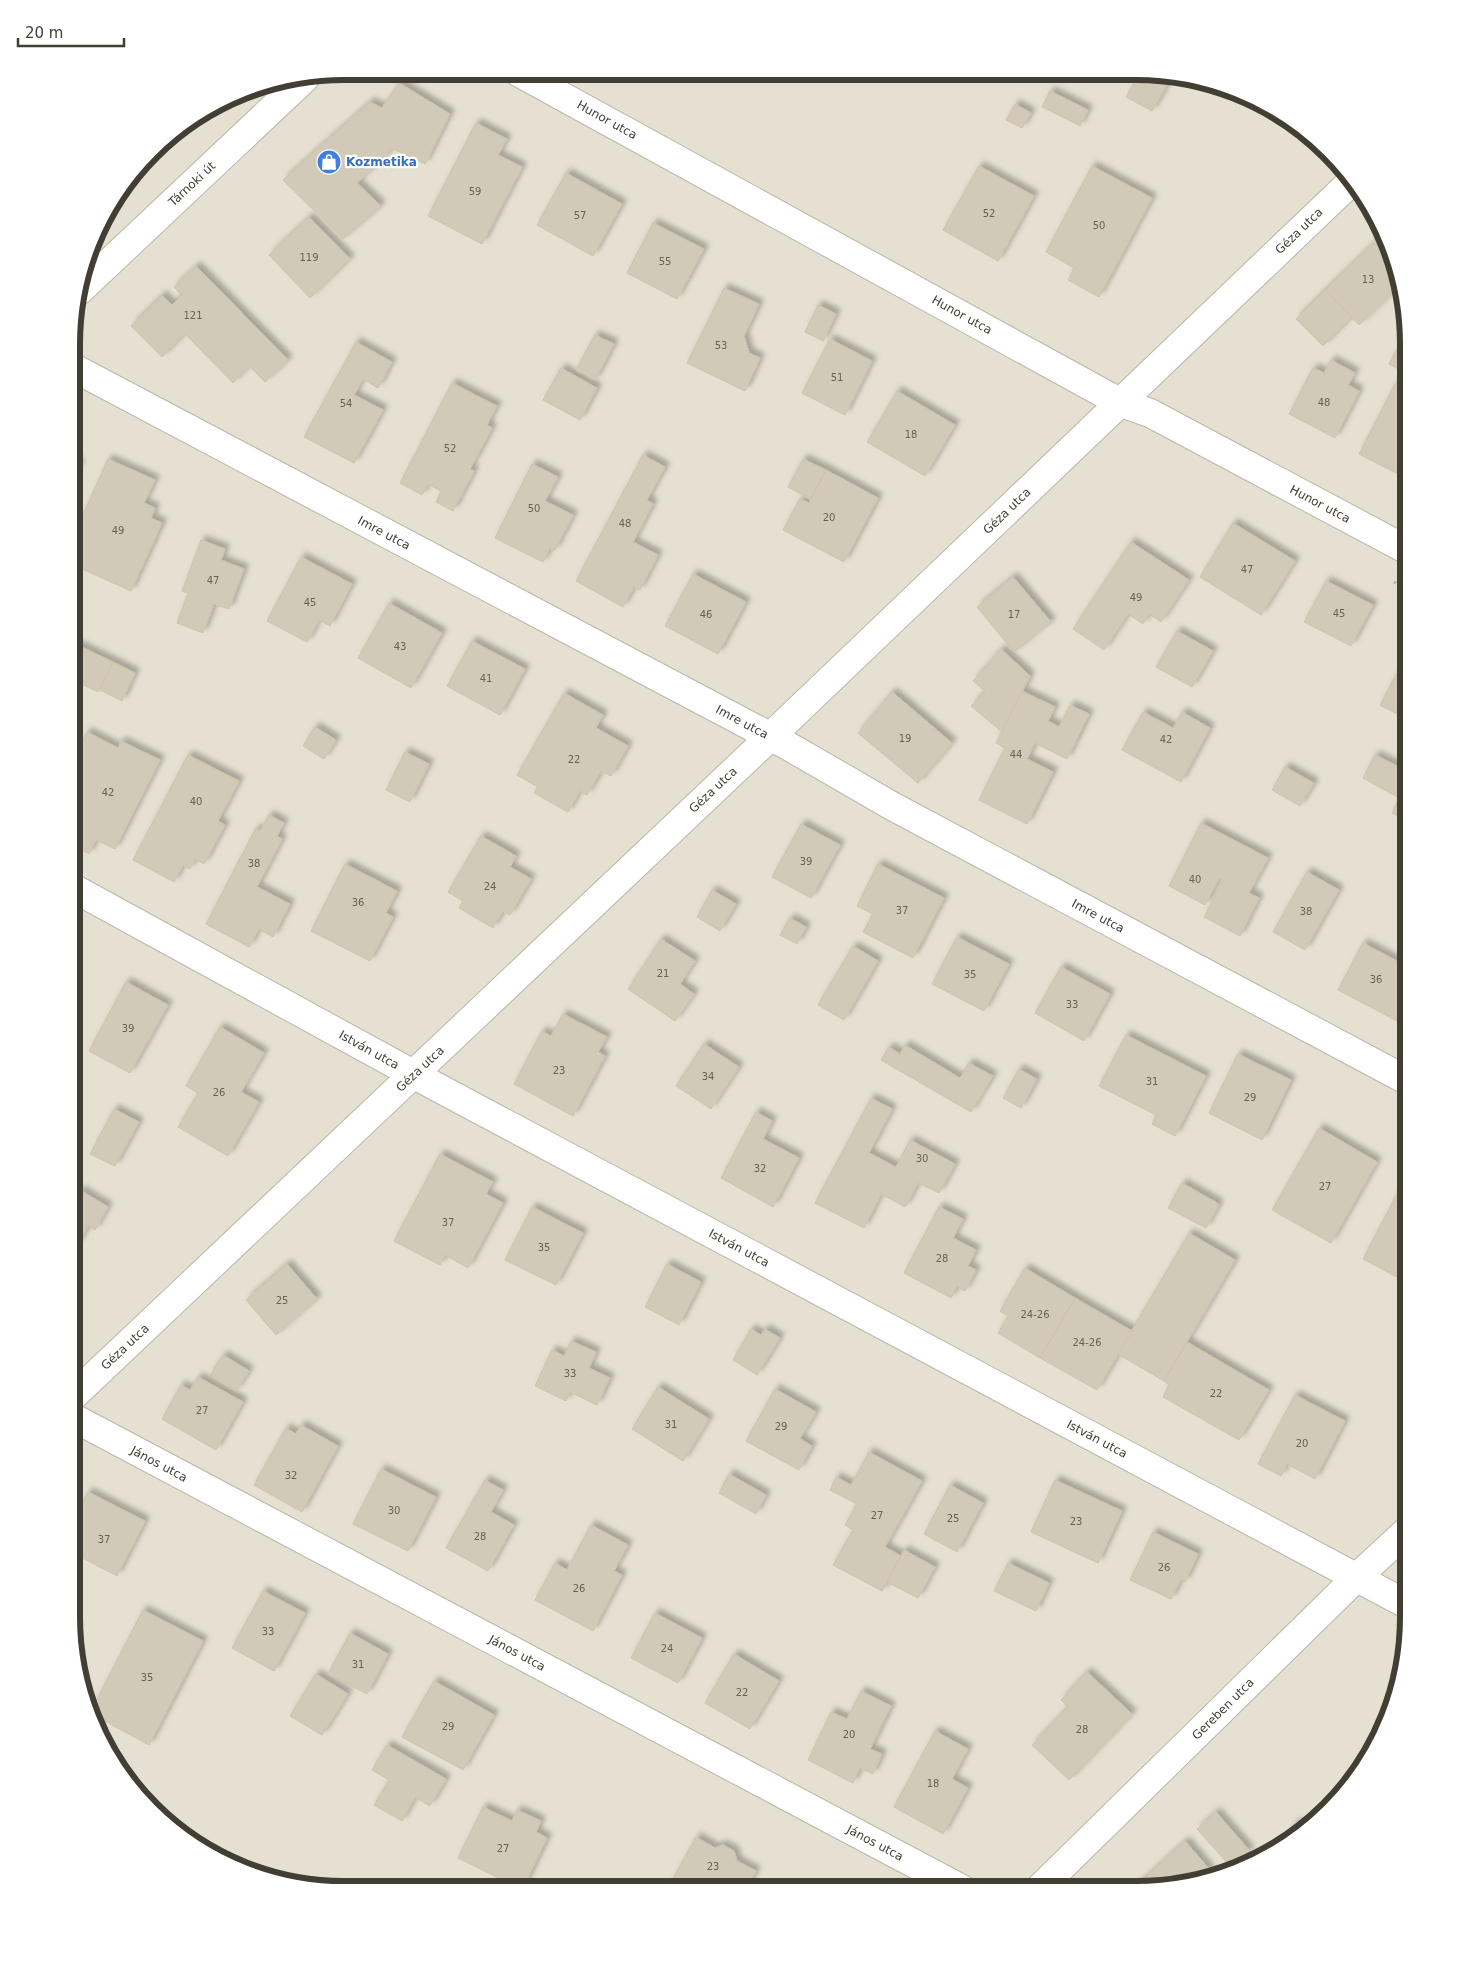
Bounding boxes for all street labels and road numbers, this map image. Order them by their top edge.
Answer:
street label: Hunor utca [574,98,640,142]
street label: Tárnoki út [165,159,218,210]
street label: Géza utca [1272,205,1326,257]
street label: Hunor utca [929,293,995,337]
street label: Hunor utca [1287,482,1353,526]
street label: Géza utca [980,485,1034,537]
street label: Imre utca [355,513,413,553]
street label: Imre utca [713,702,771,742]
street label: Géza utca [686,764,740,816]
street label: Imre utca [1069,896,1127,936]
street label: István utca [336,1028,402,1072]
street label: Géza utca [393,1043,447,1095]
street label: István utca [706,1226,772,1270]
street label: Géza utca [98,1321,152,1373]
street label: István utca [1064,1417,1130,1461]
street label: János utca [127,1443,190,1485]
street label: János utca [485,1632,548,1674]
street label: Gereben utca [1189,1675,1257,1743]
street label: János utca [843,1822,906,1864]

